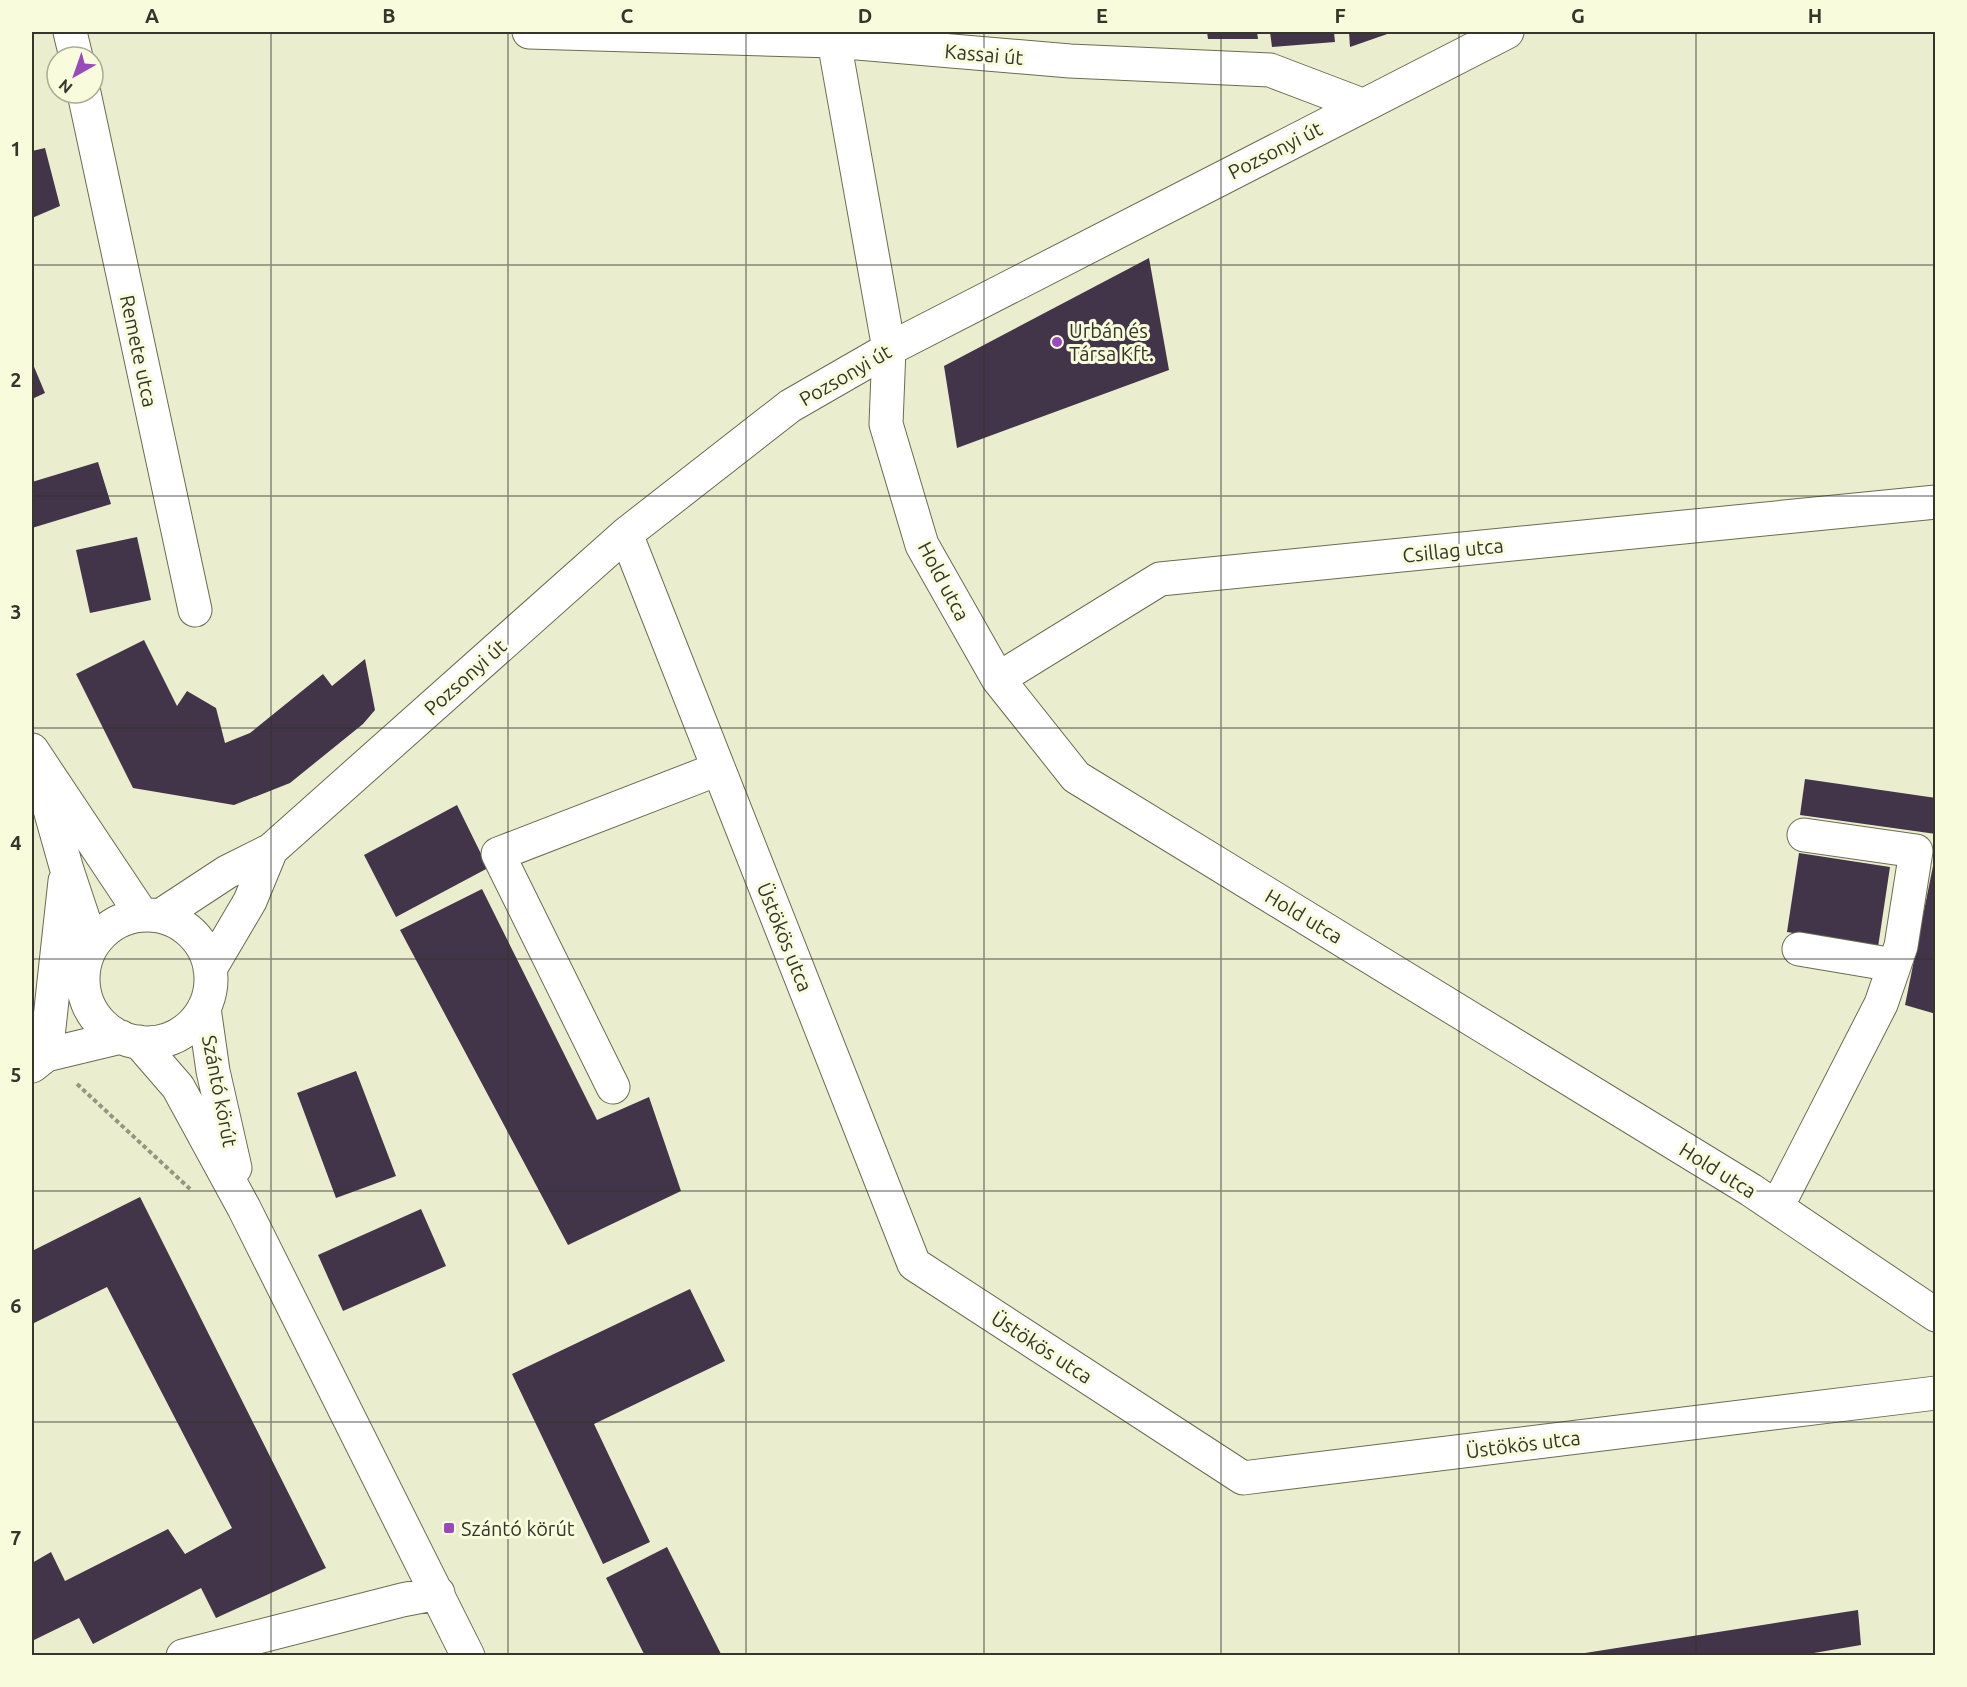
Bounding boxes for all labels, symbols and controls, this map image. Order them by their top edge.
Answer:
text: A [145,4,159,27]
text: B [382,4,396,27]
text: C [621,4,634,27]
text: D [858,4,872,27]
text: E [1096,4,1108,27]
text: F [1334,4,1346,27]
text: G [1571,4,1585,27]
text: H [1808,4,1822,27]
street label: Kassai út [944,39,1024,69]
north arrow [45,45,105,105]
text: N [55,76,76,97]
street label: Pozsonyi út [1224,116,1326,184]
text: 1 [10,137,22,160]
street label: Remete utca [116,293,162,409]
place label: Urbán és Társa Kft. [1069,319,1154,365]
marker: Urbán és Társa Kft. [1050,335,1064,349]
street label: Pozsonyi út [795,339,895,411]
text: 2 [10,368,22,391]
street label: Csillag utca [1401,533,1505,567]
street label: Hold utca [914,538,974,624]
text: 3 [10,600,22,623]
street label: Pozsonyi út [419,634,511,720]
text: 4 [10,831,22,854]
street label: Üstökös utca [753,879,817,995]
street label: Hold utca [1261,884,1347,948]
street label: Szántó körút [198,1033,242,1149]
text: 5 [10,1063,22,1086]
street label: Hold utca [1675,1137,1761,1203]
text: 6 [10,1294,22,1317]
street label: Üstökös utca [987,1306,1097,1388]
street label: Üstökös utca [1464,1426,1582,1462]
place label: Szántó körút [461,1517,575,1540]
marker: Szántó körút [442,1521,456,1535]
text: 7 [10,1526,22,1549]

